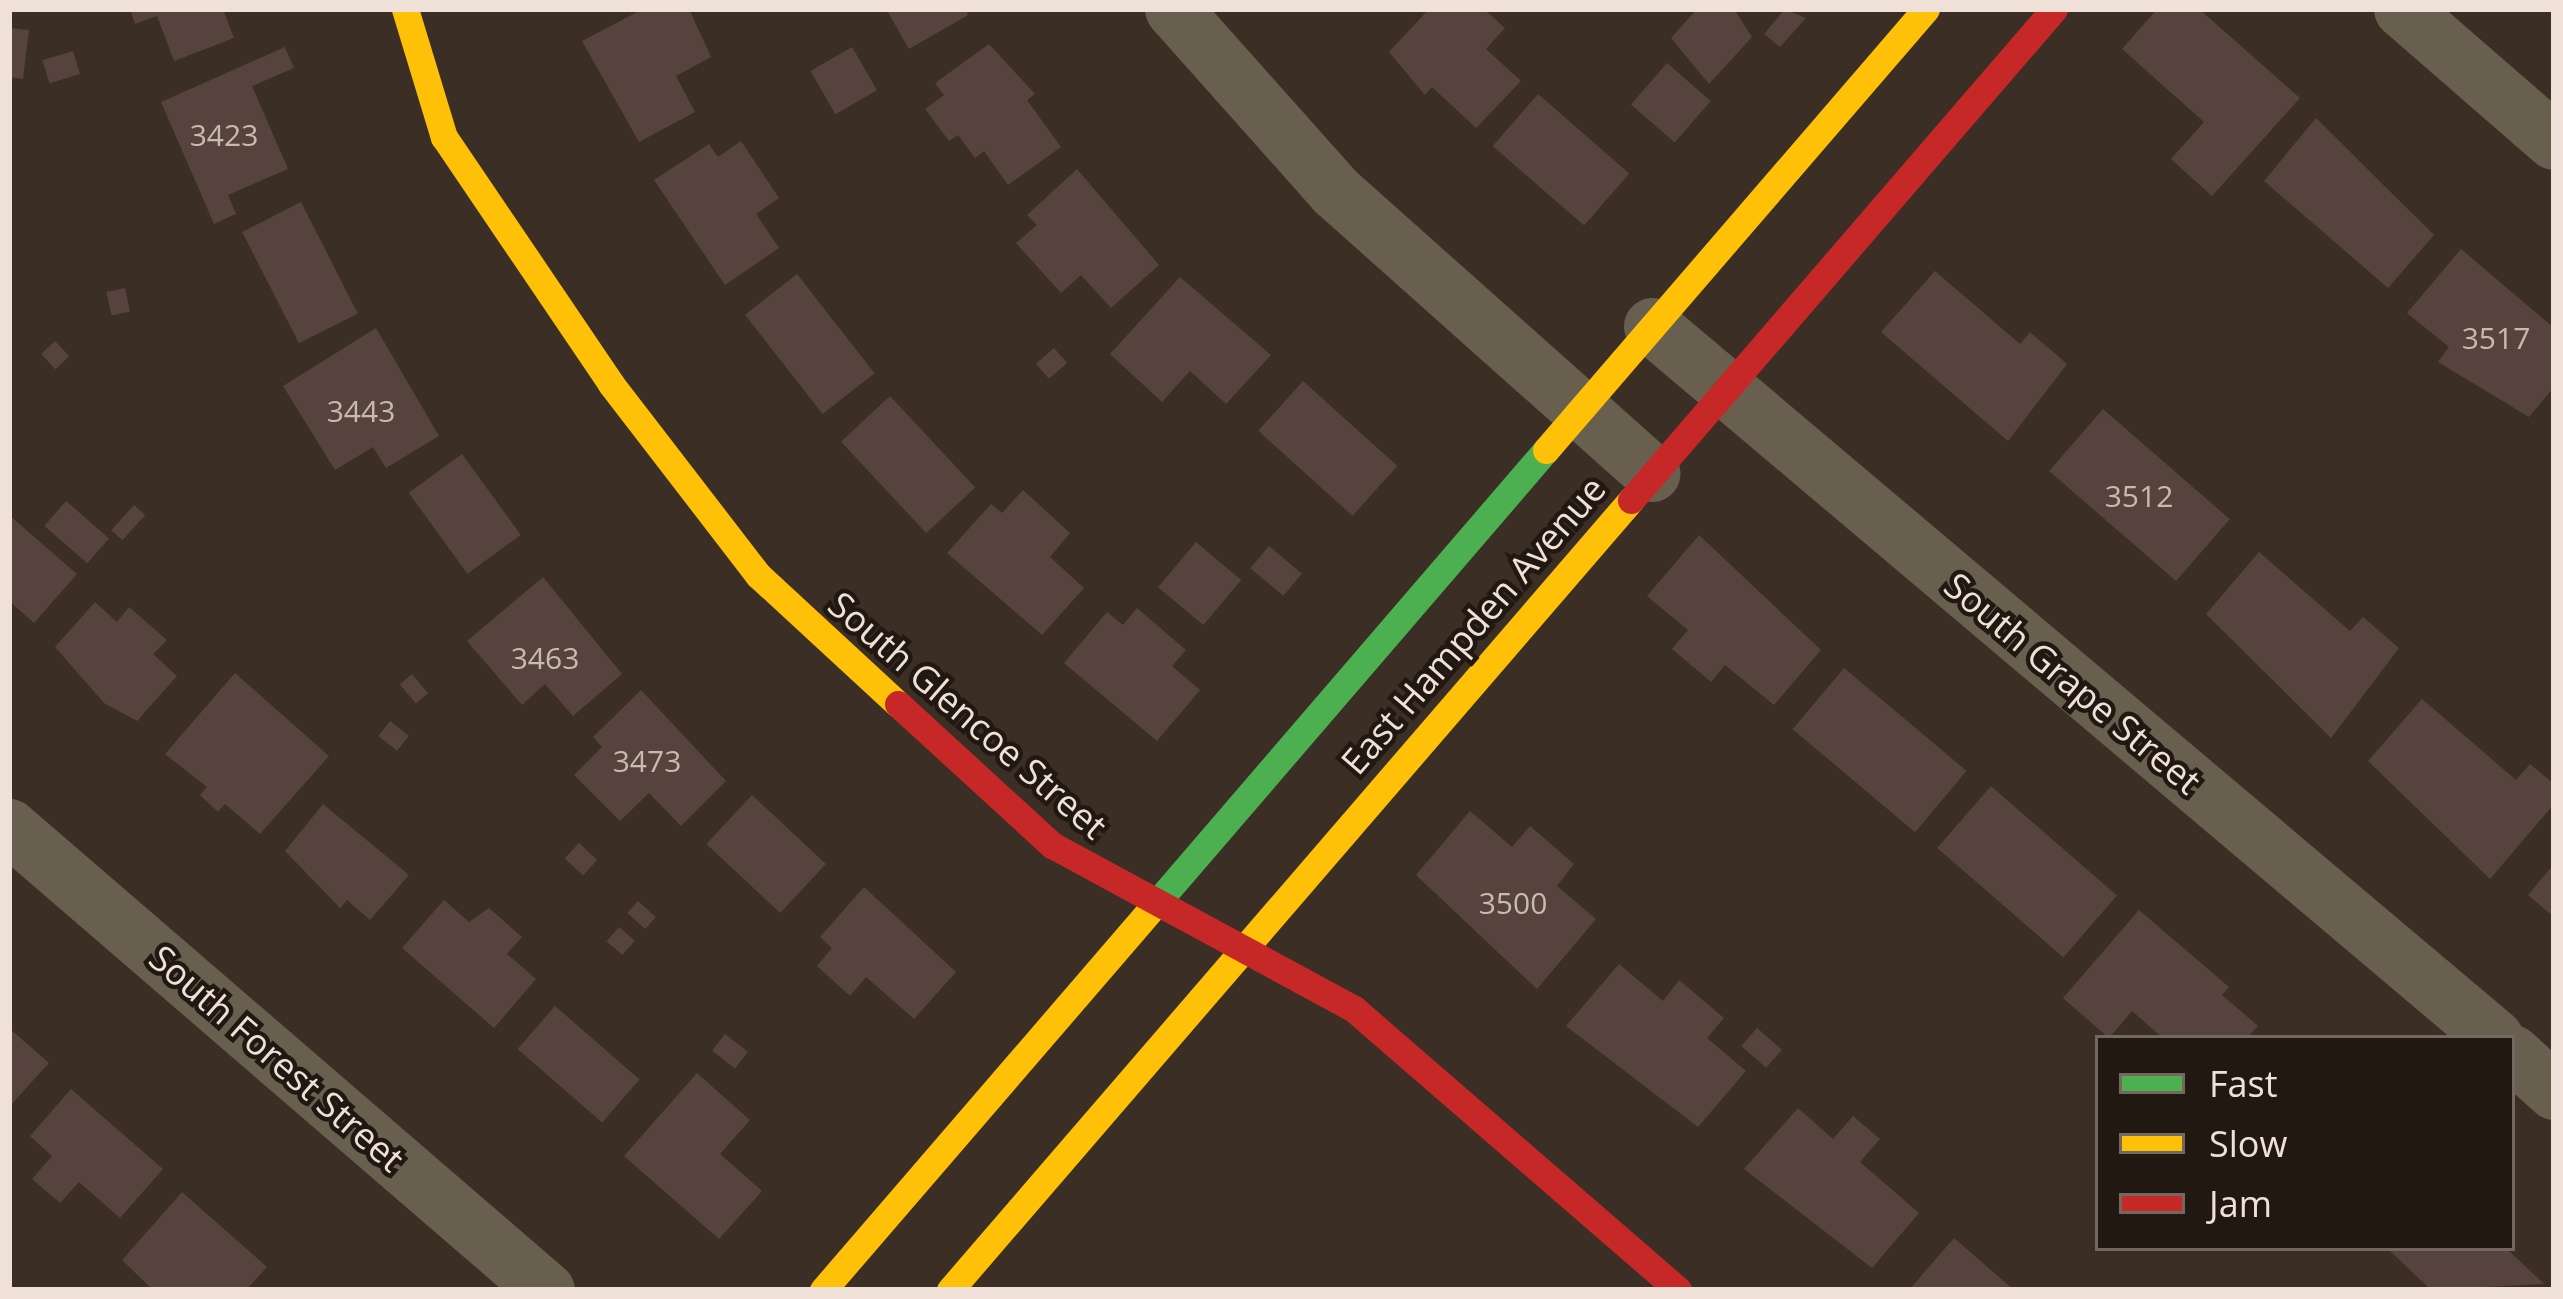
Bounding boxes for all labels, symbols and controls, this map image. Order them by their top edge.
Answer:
house number: 3423 [190,117,258,153]
house number: 3517 [2462,320,2530,356]
house number: 3443 [327,393,395,429]
street label: East Hampden Avenue [1332,467,1614,783]
house number: 3512 [2105,478,2173,514]
street label: South Grape Street [1936,563,2210,803]
street label: South Glencoe Street [820,582,1116,848]
house number: 3463 [511,640,579,676]
house number: 3473 [613,743,681,779]
house number: 3500 [1479,885,1547,921]
street label: South Forest Street [141,936,413,1180]
legend [2095,1035,2515,1251]
text: Fast [2209,1059,2278,1108]
text: Slow [2209,1119,2287,1168]
text: Jam [2209,1179,2272,1228]

